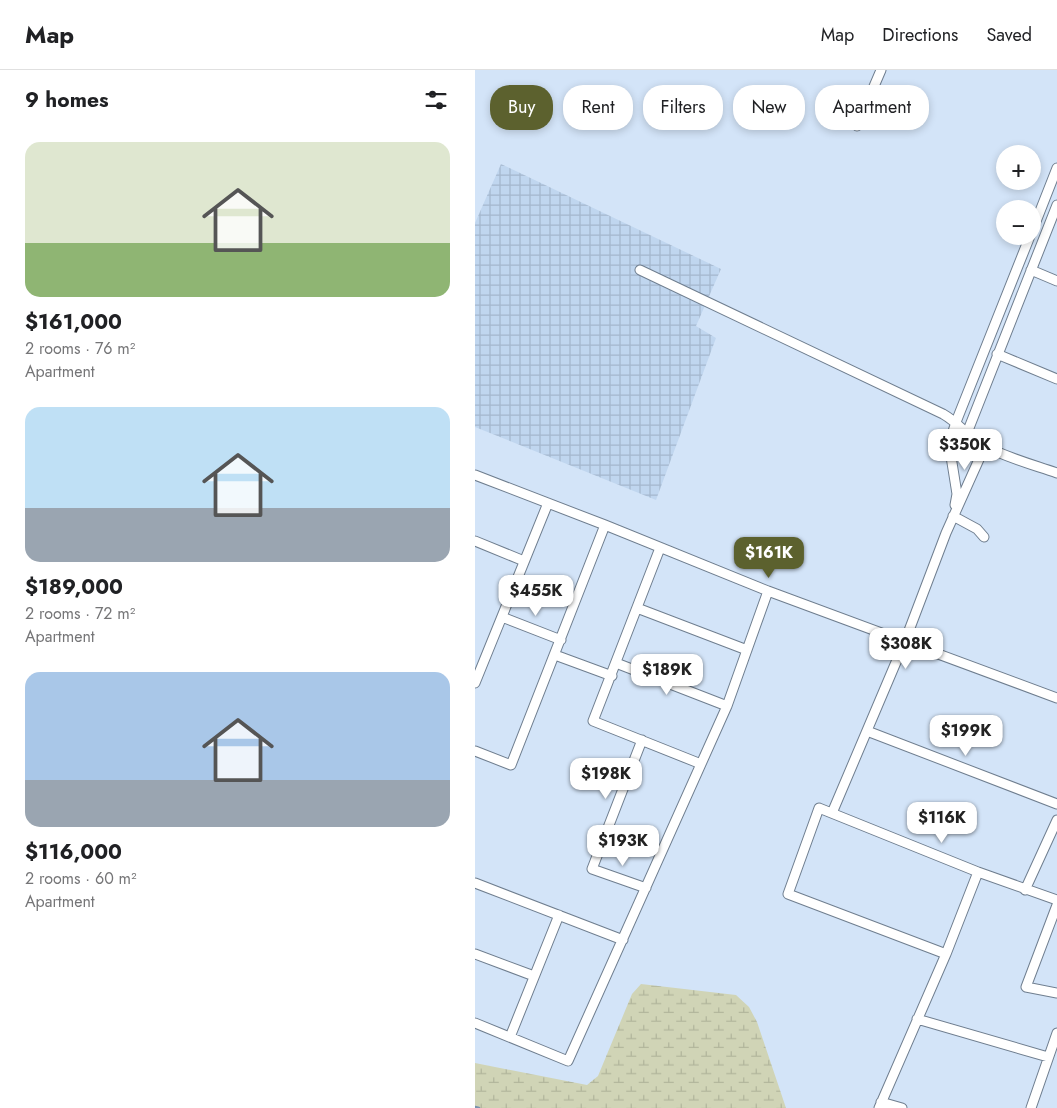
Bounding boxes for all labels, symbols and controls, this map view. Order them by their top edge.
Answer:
text: Map [25,17,74,52]
text: Map [821,22,854,48]
text: Directions [882,22,958,48]
text: Saved [986,22,1032,48]
text: 9 homes [25,85,109,115]
chip: Buy [490,85,553,130]
chip: Rent [563,85,633,130]
chip: Filters [643,85,723,130]
chip: New [733,85,805,130]
chip: Apartment [815,85,929,130]
icon: filters [422,86,450,114]
map controls [996,145,1041,245]
button: + [996,145,1041,190]
icon: home [193,175,283,265]
button: − [996,200,1041,245]
text: $161,000 [25,307,122,337]
text: 2 rooms · 76 m² [25,337,135,360]
text: Apartment [25,360,95,383]
pin: $350K [930,428,1000,471]
text: $350K [939,433,991,456]
icon: home [193,440,283,530]
pin: $161K [734,536,804,579]
text: $161K [745,541,793,564]
text: $189,000 [25,572,123,602]
pin: $455K [501,574,571,617]
text: $455K [510,579,562,602]
text: 2 rooms · 72 m² [25,602,135,625]
text: Apartment [25,625,95,648]
pin: $308K [871,628,941,670]
text: $308K [880,632,932,655]
pin: $189K [632,654,702,696]
text: $189K [642,658,692,681]
icon: home [193,705,283,795]
pin: $199K [931,714,1001,757]
text: $199K [941,719,991,742]
pin: $198K [571,758,641,800]
text: $198K [581,762,631,785]
pin: $116K [907,802,977,844]
text: $116K [918,806,966,829]
pin: $193K [588,824,658,867]
text: $193K [598,829,648,852]
text: $116,000 [25,837,122,867]
text: 2 rooms · 60 m² [25,867,137,890]
text: Apartment [25,890,95,913]

